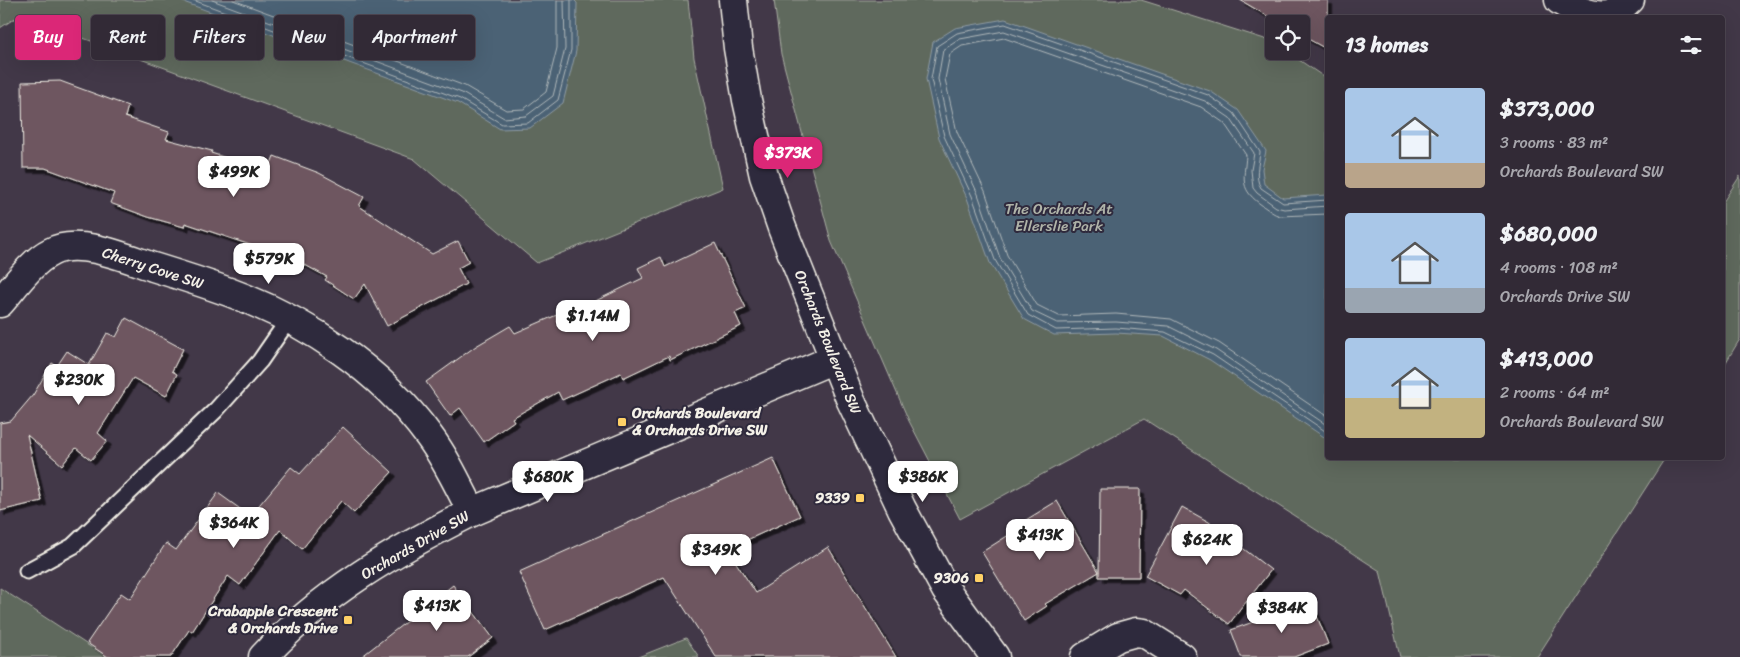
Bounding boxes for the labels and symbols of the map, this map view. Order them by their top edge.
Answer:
pin: $373K [753,136,823,179]
pin: $499K [199,156,269,198]
park label: The Orchards At Ellerslie Park [1005,196,1113,239]
street label: Cherry Cove SW [99,239,207,297]
pin: $579K [234,242,304,285]
street label: Orchards Boulevard SW [787,266,869,418]
pin: $1.14M [552,300,634,342]
pin: $230K [44,364,114,406]
place label: Orchards Boulevard & Orchards Drive SW [631,400,769,443]
marker: Orchards Boulevard & Orchards Drive SW [616,416,628,428]
pin: $680K [513,460,583,503]
pin: $386K [888,460,958,503]
place label: 9339 [815,485,850,511]
marker: 9339 [854,492,866,504]
street label: Orchards Drive SW [356,503,474,587]
pin: $364K [199,506,269,549]
pin: $413K [1005,518,1075,561]
pin: $624K [1172,524,1242,566]
pin: $349K [681,534,751,576]
place label: 9306 [934,565,969,591]
marker: 9306 [973,572,985,584]
pin: $413K [402,590,472,632]
pin: $384K [1247,592,1317,634]
place label: Crabapple Crescent & Orchards Drive [207,598,338,641]
marker: Crabapple Crescent & Orchards Drive [342,614,354,626]

